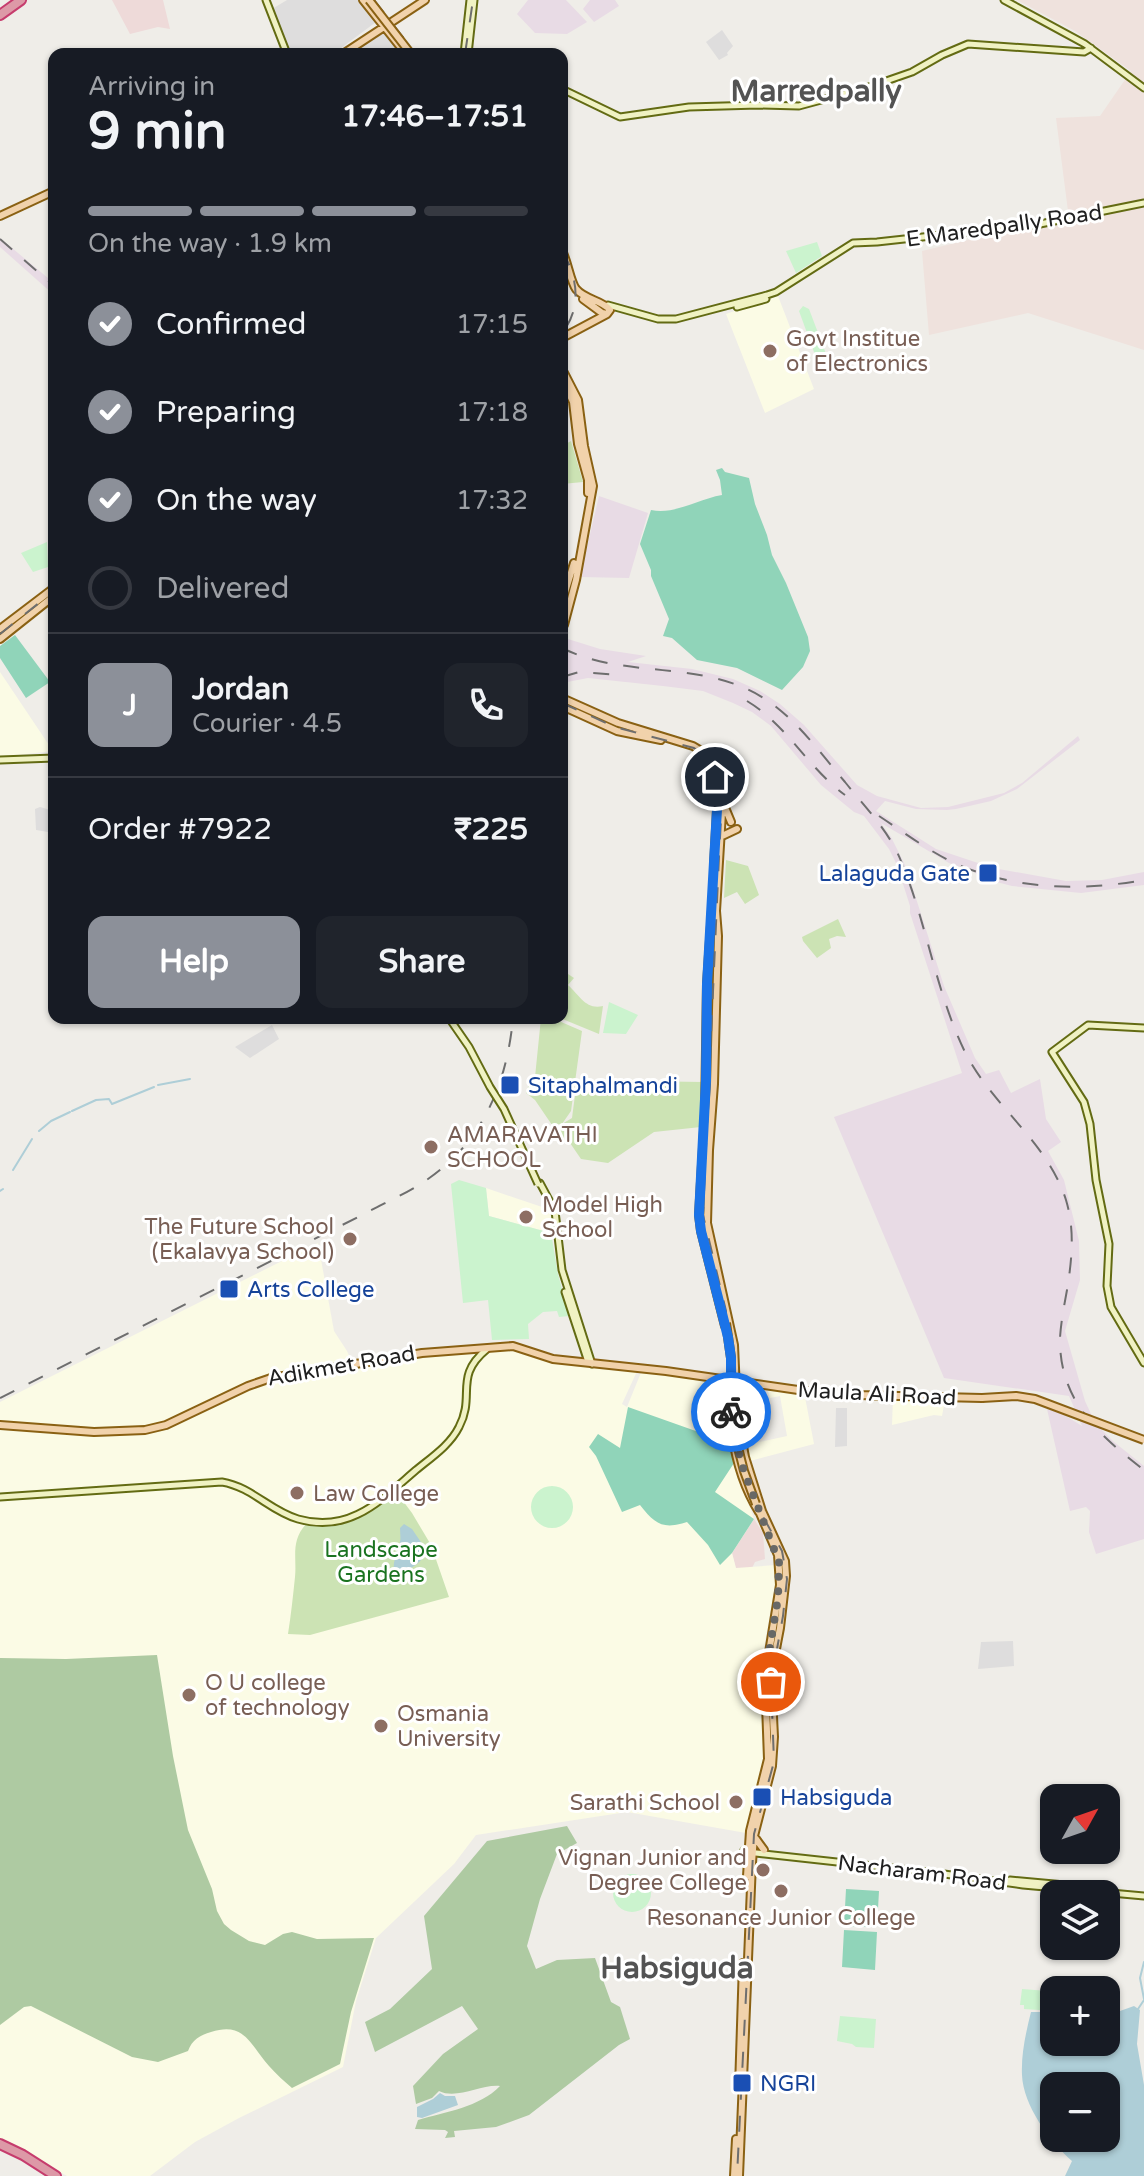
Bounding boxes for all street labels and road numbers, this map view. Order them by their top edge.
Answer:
street label: E Maredpally Road [904,199,1104,253]
street label: Adikmet Road [265,1340,417,1392]
street label: Maula Ali Road [797,1377,957,1411]
street label: Nacharam Road [836,1850,1008,1896]

